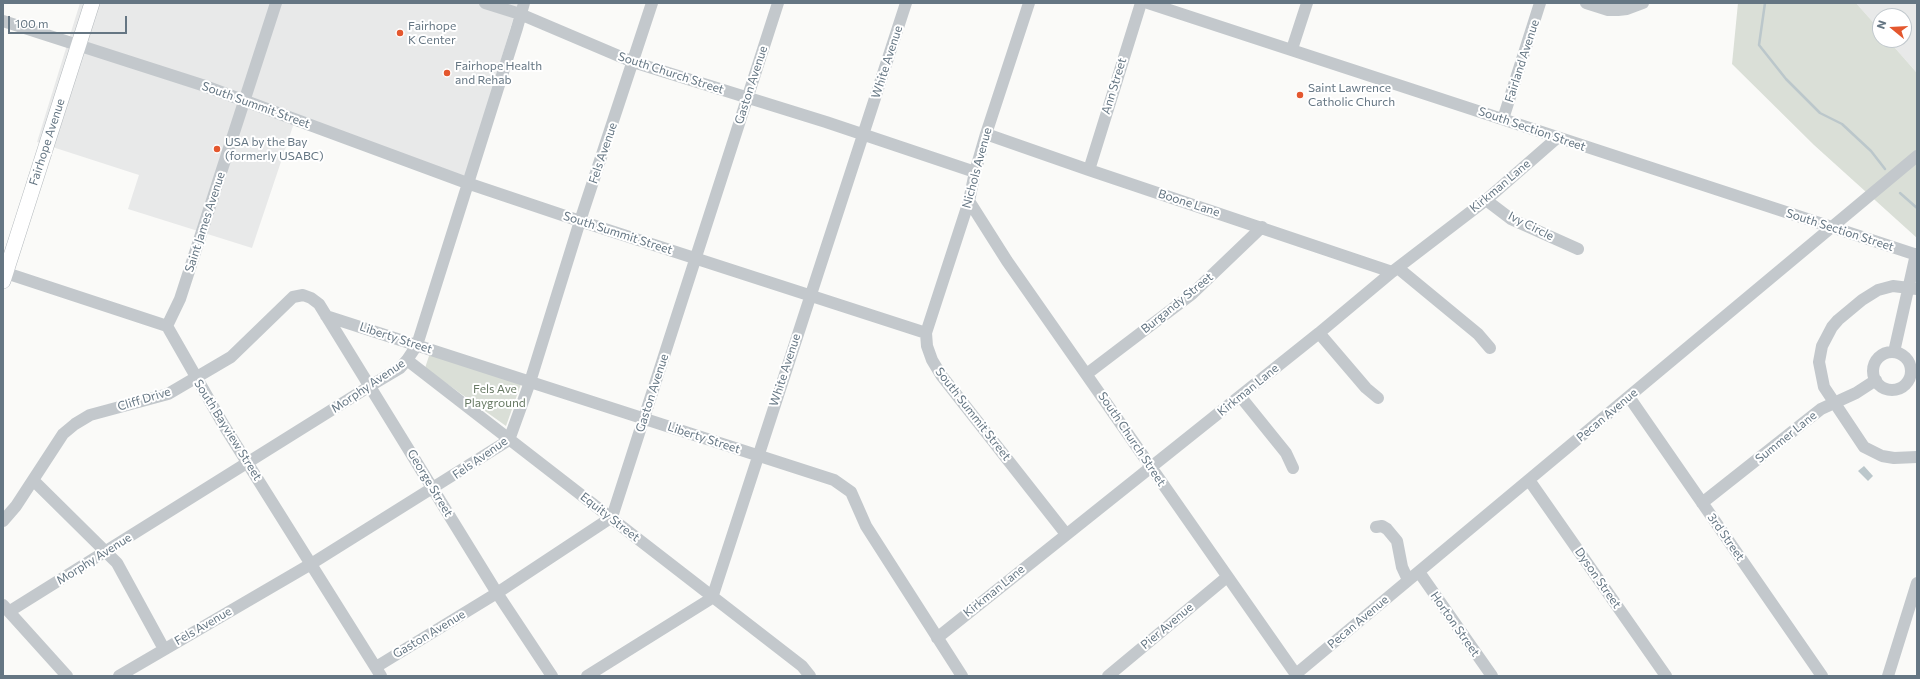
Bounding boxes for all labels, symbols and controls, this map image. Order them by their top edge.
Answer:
scale bar [10,8,129,34]
north arrow [1872,8,1912,48]
text: 100 m [15,16,49,30]
street label: Fairland Avenue [1502,18,1542,104]
place label: Fairhope K Center [408,19,456,47]
text: N [1874,19,1889,30]
street label: White Avenue [868,24,906,100]
marker: Fairhope K Center [395,28,405,38]
street label: Gaston Avenue [732,44,770,126]
street label: South Church Street [616,49,726,97]
street label: Ann Street [1099,56,1129,116]
place label: Fairhope Health and Rehab [455,59,542,87]
marker: Fairhope Health and Rehab [442,68,452,78]
street label: South Summit Street [200,79,312,131]
place label: Saint Lawrence Catholic Church [1308,81,1395,109]
marker: Saint Lawrence Catholic Church [1295,90,1305,100]
street label: Fairhope Avenue [26,97,68,187]
street label: South Section Street [1476,104,1588,154]
street label: Fels Avenue [586,121,620,185]
street label: Nichols Avenue [959,126,995,210]
place label: USA by the Bay (formerly USABC) [225,135,324,163]
marker: USA by the Bay (formerly USABC) [212,144,222,154]
street label: Kirkman Lane [1467,156,1533,216]
street label: Saint James Avenue [182,170,228,274]
street label: Boone Lane [1156,186,1222,220]
street label: South Section Street [1784,206,1896,254]
street label: Ivy Circle [1506,208,1556,244]
street label: South Summit Street [562,209,674,257]
street label: Burgandy Street [1138,270,1216,336]
street label: Liberty Street [358,319,434,357]
street label: White Avenue [766,332,804,408]
street label: Gaston Avenue [633,352,671,434]
street label: Morphy Avenue [328,356,408,416]
street label: Kirkman Lane [1214,361,1282,419]
street label: South Summit Street [932,365,1014,463]
street label: South Bayview Street [191,377,265,483]
park label: Fels Ave Playground [464,382,526,410]
street label: Cliff Drive [116,384,172,414]
street label: Pecan Avenue [1574,385,1640,445]
street label: South Church Street [1095,389,1169,489]
street label: Summer Lane [1753,408,1819,466]
street label: Liberty Street [666,419,742,457]
street label: Fels Avenue [450,434,510,482]
street label: George Street [404,447,456,519]
street label: Equity Street [577,489,643,545]
street label: 3rd Street [1704,511,1748,563]
street label: Morphy Avenue [54,530,134,588]
street label: Dyson Street [1572,545,1624,611]
street label: Kirkman Lane [960,562,1028,620]
street label: Horton Street [1427,589,1483,659]
street label: Pecan Avenue [1325,592,1391,652]
street label: Pier Avenue [1138,600,1196,652]
street label: Fels Avenue [172,604,234,648]
street label: Gaston Avenue [390,607,468,661]

